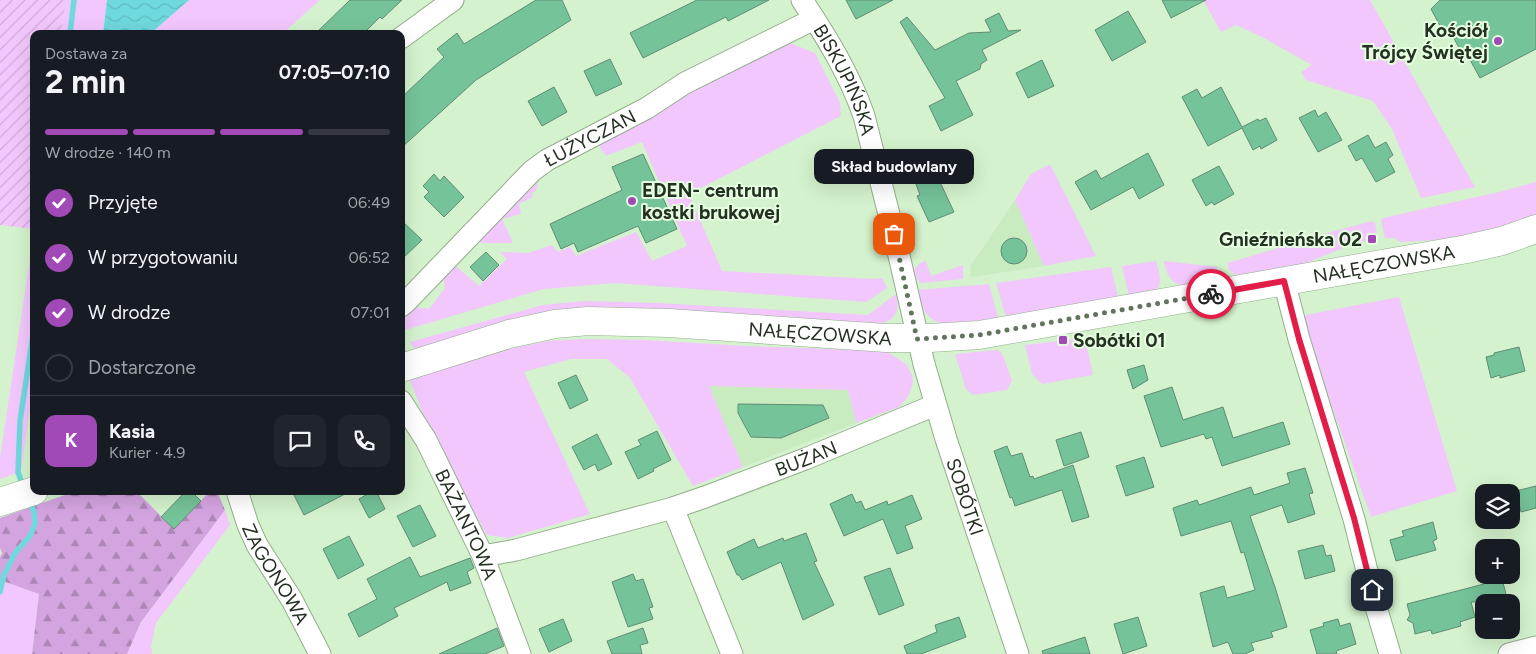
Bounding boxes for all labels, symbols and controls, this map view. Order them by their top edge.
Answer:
place label: Kościół Trójcy Świętej [1362,19,1489,64]
street label: BISKUPIŃSKA [809,20,879,138]
marker: Kościół Trójcy Świętej [1492,35,1504,47]
text: Dostawa za [45,44,127,63]
text: 07:05–07:10 [279,61,390,84]
text: 2 min [45,63,126,101]
street label: ŁUŻYCZAN [540,105,640,172]
text: W drodze · 140 m [45,143,171,162]
callout: Skład budowlany [814,149,974,184]
text: Skład budowlany [831,157,957,176]
place label: EDEN- centrum kostki brukowej [642,179,780,224]
icon: check [45,189,73,217]
text: Przyjęte [88,191,158,214]
text: 06:49 [348,193,390,212]
marker: EDEN- centrum kostki brukowej [626,195,638,207]
pin [873,213,915,255]
icon: bag [880,220,908,248]
place label: Gnieźnieńska 02 [1219,228,1362,251]
marker: Gnieźnieńska 02 [1366,233,1378,245]
street label: NAŁĘCZOWSKA [1311,240,1457,288]
icon: check [45,244,73,272]
text: W przygotowaniu [88,246,238,269]
text: 06:52 [348,248,390,267]
courier [1186,269,1236,319]
icon: bike [1197,280,1225,308]
icon: check [45,299,73,327]
text: W drodze [88,301,170,324]
text: 07:01 [350,303,390,322]
street label: NAŁĘCZOWSKA [748,318,893,350]
place label: Sobótki 01 [1073,329,1166,352]
marker: Sobótki 01 [1057,334,1069,346]
text: Dostarczone [88,356,196,379]
button: chat [274,415,326,467]
button: phone [338,415,390,467]
text: Kasia [109,420,155,443]
text: K [65,429,77,452]
street label: BUŻAN [772,436,841,481]
text: Kurier · 4.9 [109,443,185,462]
street label: SOBÓTKI [941,455,988,538]
street label: BAŻANTOWA [430,465,502,583]
map controls [1475,484,1520,639]
button: layers [1475,484,1520,529]
street label: ZAGONOWA [237,520,314,629]
button: + [1475,539,1520,584]
pin [1351,569,1393,611]
icon: home [1358,576,1386,604]
button: − [1475,594,1520,639]

